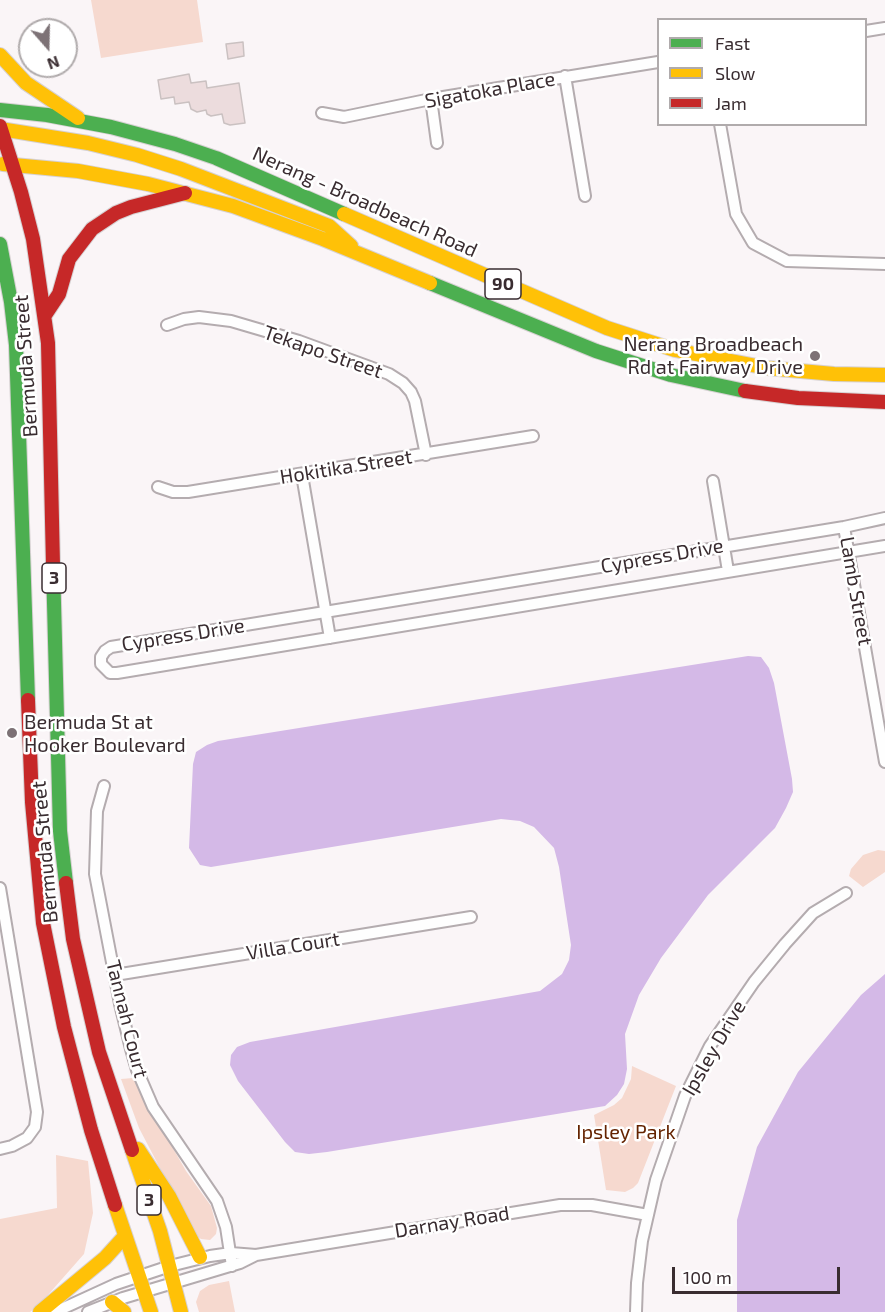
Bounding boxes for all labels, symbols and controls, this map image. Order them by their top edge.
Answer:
north arrow [18,18,78,78]
legend [657,18,867,126]
text: Fast [715,32,750,54]
text: N [45,53,62,74]
text: Slow [715,62,755,84]
street label: Sigatoka Place [423,67,557,113]
text: Jam [715,92,747,114]
street label: Nerang - Broadbeach Road [249,142,481,262]
road number: 90 [485,269,521,299]
street label: Bermuda Street [9,294,43,438]
street label: Tekapo Street [260,320,386,384]
place label: Nerang Broadbeach Rd at Fairway Drive [623,332,803,379]
marker: Nerang Broadbeach Rd at Fairway Drive [808,349,822,363]
street label: Hokitika Street [278,445,414,489]
street label: Cypress Drive [599,533,725,579]
street label: Lamb Street [835,535,877,647]
road number: 3 [42,563,66,593]
street label: Cypress Drive [120,613,246,657]
place label: Bermuda St at Hooker Boulevard [24,710,186,757]
marker: Bermuda St at Hooker Boulevard [5,726,19,740]
street label: Bermuda Street [27,780,63,924]
street label: Villa Court [245,927,341,965]
street label: Tannah Court [101,957,153,1081]
street label: Ipsley Drive [677,996,751,1100]
park label: Ipsley Park [576,1120,676,1144]
road number: 3 [137,1185,161,1215]
street label: Darnay Road [393,1201,511,1243]
scale bar [675,1255,843,1293]
text: 100 m [683,1266,732,1288]

